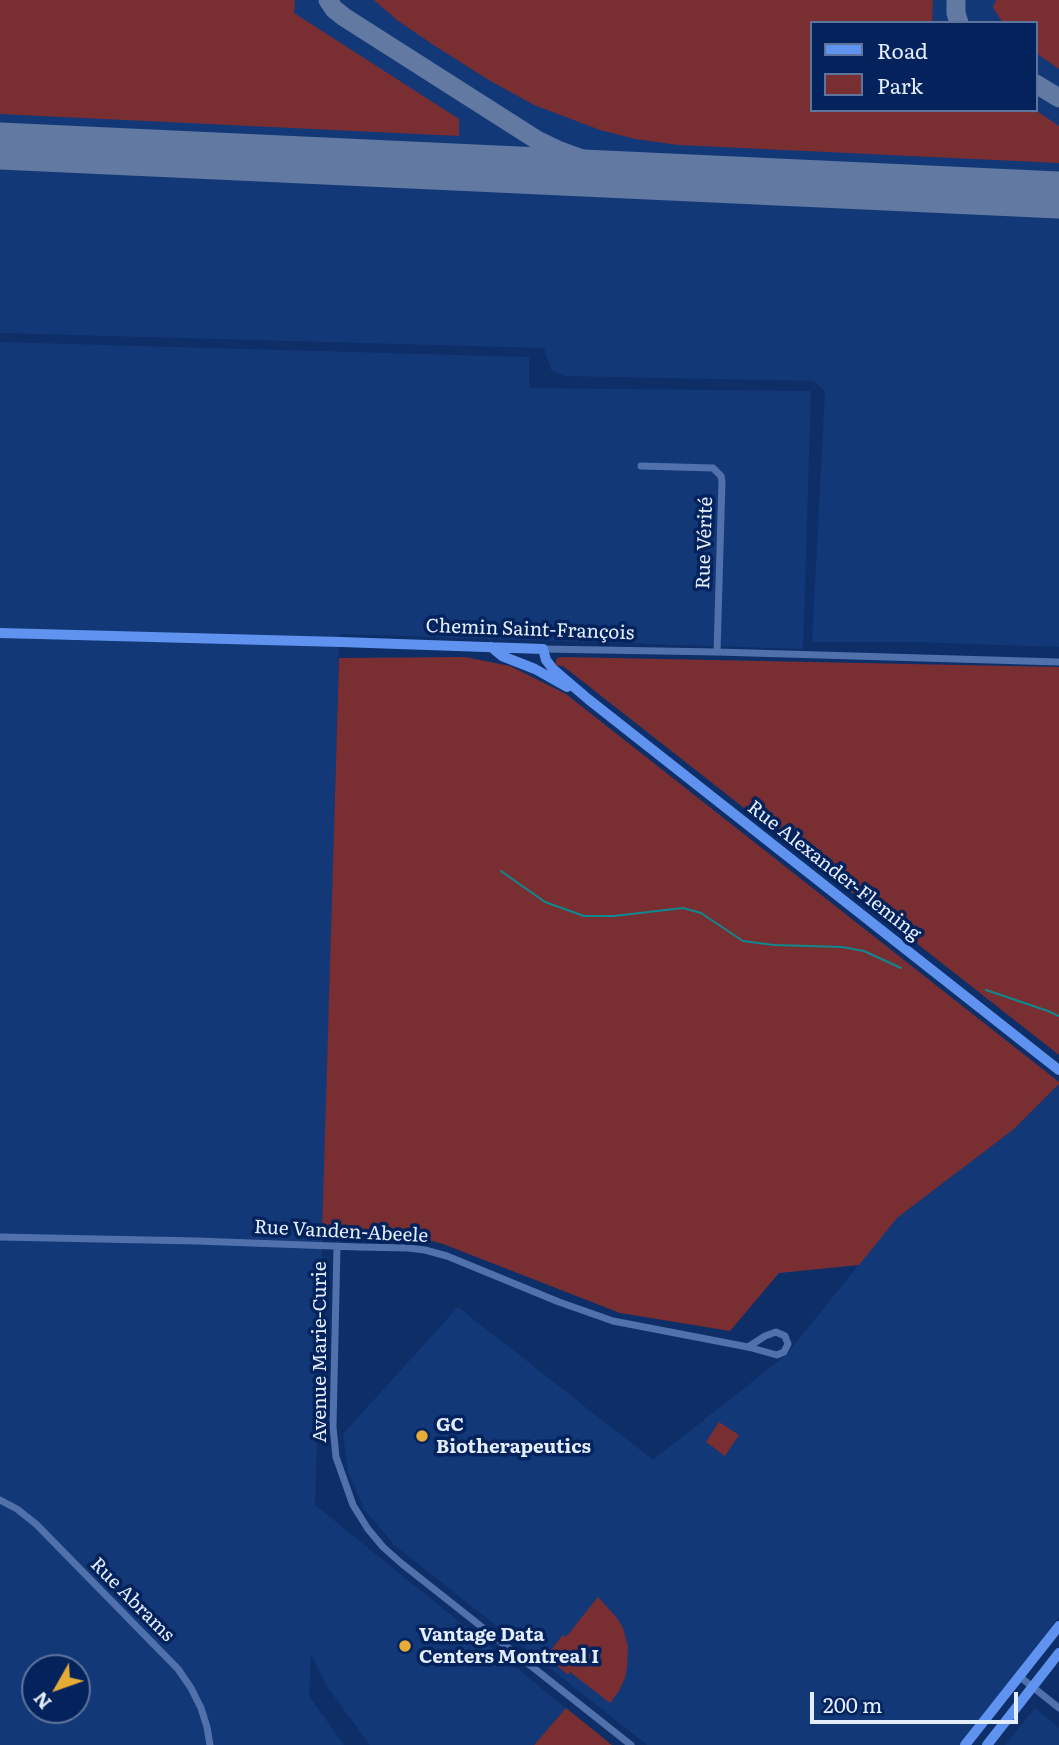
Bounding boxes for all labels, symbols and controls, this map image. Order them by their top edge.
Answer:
legend [810,21,1038,112]
text: Road [877,34,928,65]
text: Park [877,69,923,100]
street label: Rue Vérité [692,496,718,590]
street label: Chemin Saint-François [425,615,635,645]
street label: Rue Alexander-Fleming [743,796,925,946]
street label: Rue Vanden-Abeele [253,1216,429,1248]
street label: Avenue Marie-Curie [309,1261,331,1443]
place label: GC Biotherapeutics [436,1414,591,1458]
marker: GC Biotherapeutics [414,1428,430,1444]
street label: Rue Abrams [85,1553,179,1647]
place label: Vantage Data Centers Montreal I [419,1624,599,1668]
marker: Vantage Data Centers Montreal I [397,1638,413,1654]
north arrow [21,1654,91,1724]
scale bar [814,1678,1022,1722]
text: N [26,1686,57,1716]
text: 200 m [823,1688,883,1719]

